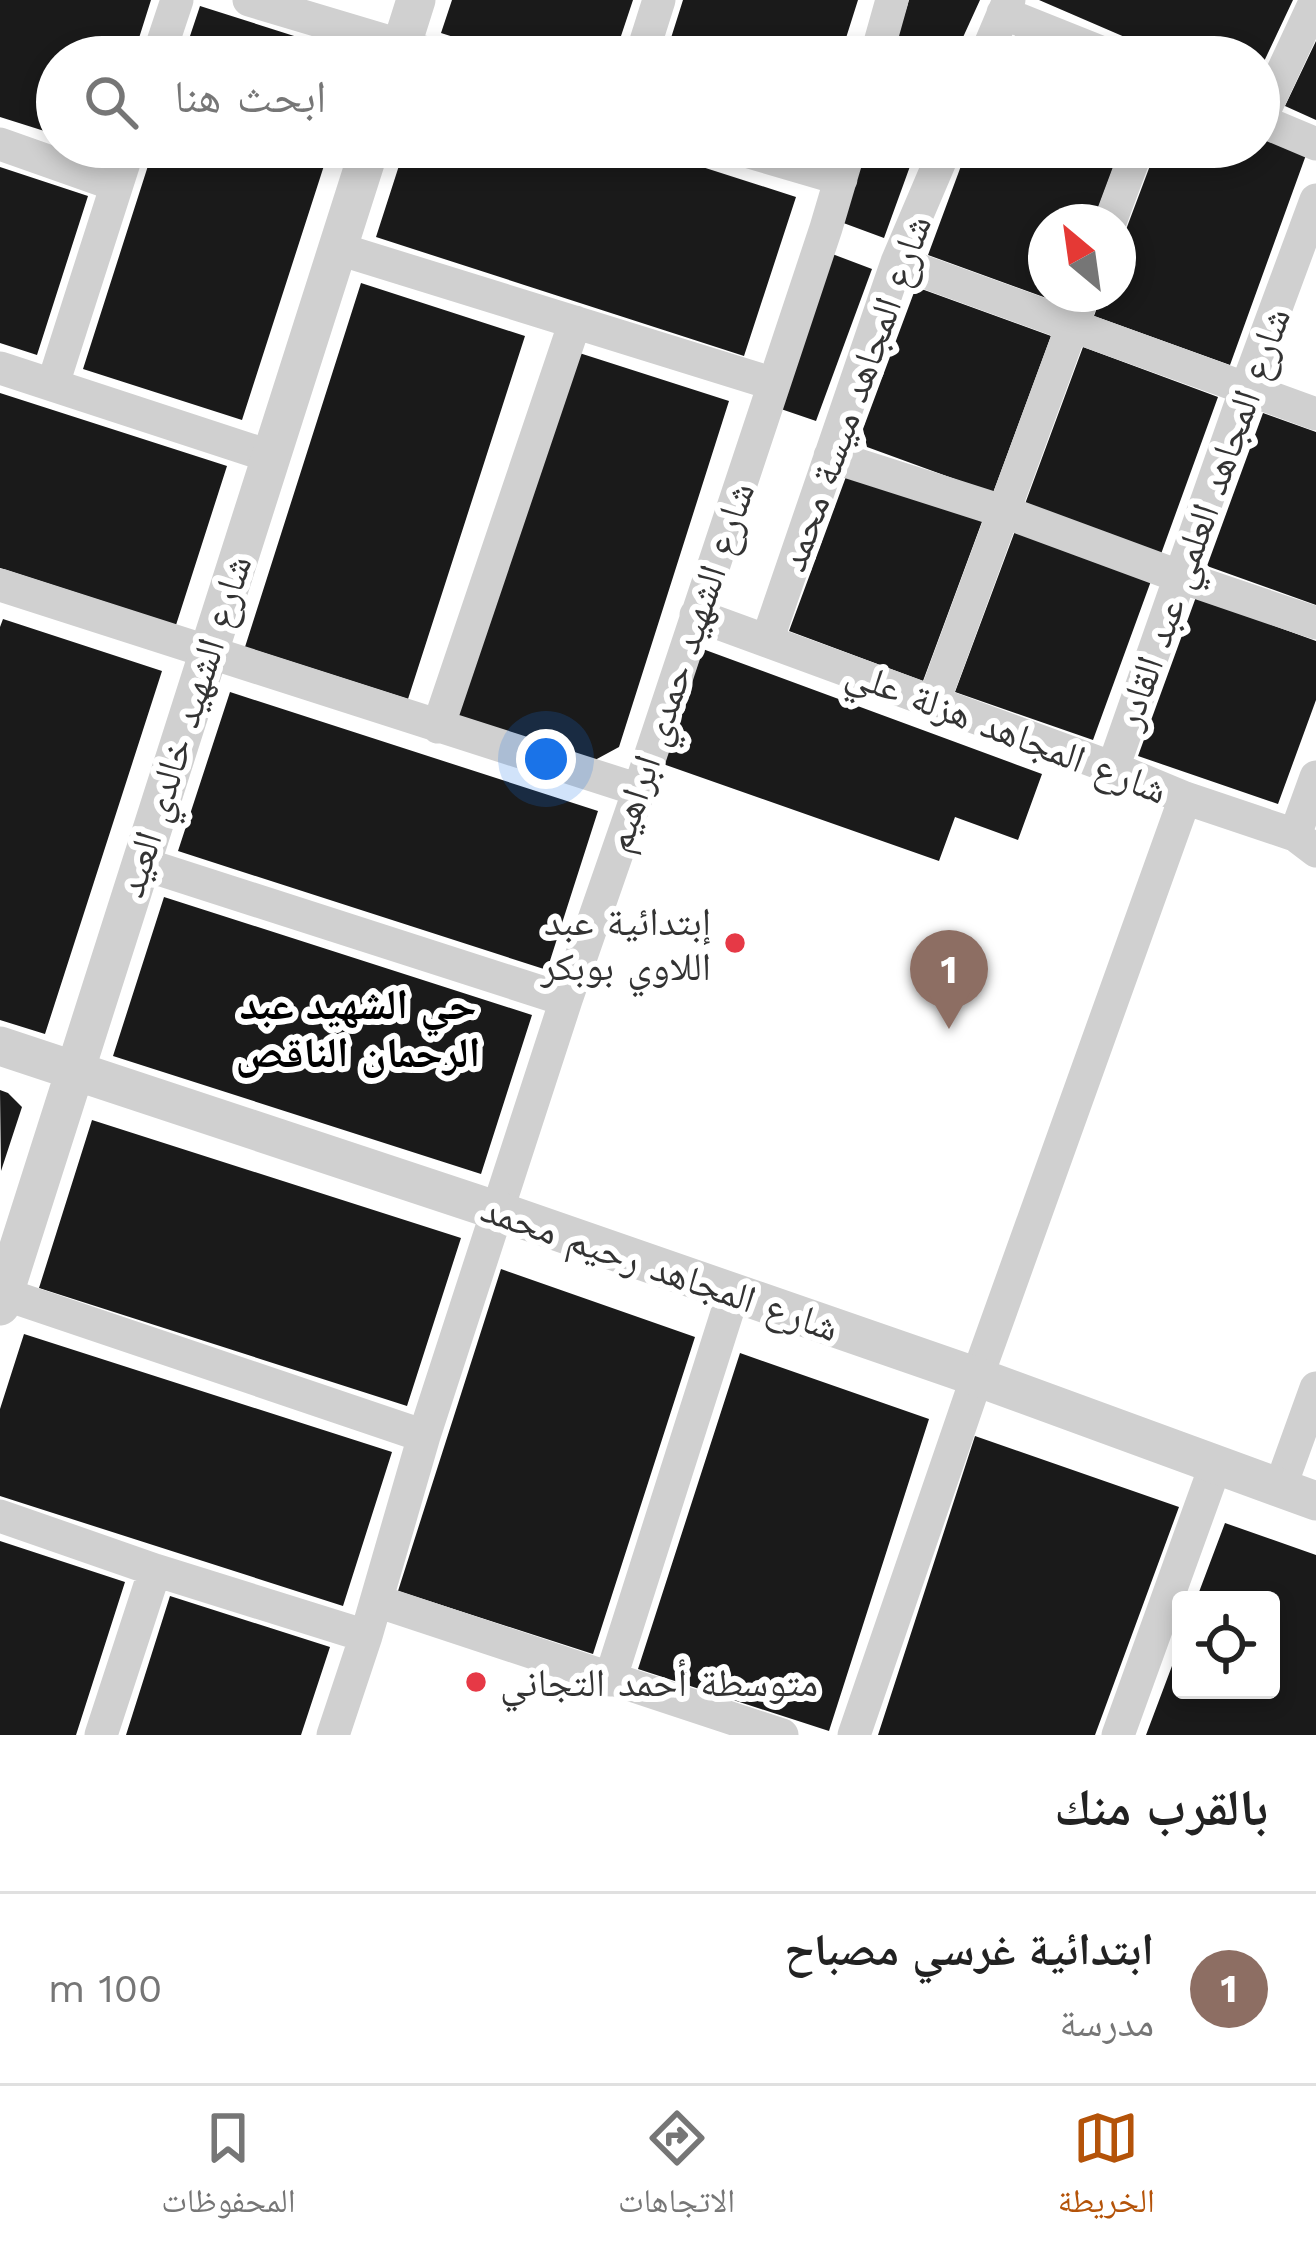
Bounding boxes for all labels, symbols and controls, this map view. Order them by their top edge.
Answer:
search box [36,36,1280,168]
icon: search [78,69,144,135]
text: ابحث هنا [174,70,327,123]
north arrow [1028,204,1136,312]
street label: شارع المجاهد ميسة محمد [770,209,942,578]
street label: شارع المجاهد العلمي عبد القادر [1104,301,1308,739]
street label: شارع الشهيد حمدي ابراهيم [595,476,772,861]
street label: شارع الشهيد خالدي العيد [108,549,269,905]
street label: شارع المجاهد هزلة علي [837,649,1173,821]
your location [516,729,576,789]
place label: إبتدائية عبد اللاوي بوبكر [540,899,711,997]
marker: إبتدائية عبد اللاوي بوبكر [722,930,748,956]
pin: 1 [910,930,988,1029]
district label: حي الشهيد عبد الرحمان الناقص [236,980,480,1078]
street label: شارع المجاهد رحيم محمد [475,1186,844,1353]
map controls [1172,1591,1280,1699]
button: locate [1172,1591,1280,1699]
place label: متوسطة أحمد التجاني [500,1659,818,1713]
marker: متوسطة أحمد التجاني [463,1669,489,1695]
text: بالقرب منك [1054,1778,1268,1837]
text: ابتدائية غرسي مصباح [784,1923,1154,1976]
text: 100 m [48,1966,162,2011]
text: 1 [1221,1966,1237,2011]
text: مدرسة [1059,2000,1154,2045]
tab: المحفوظات [161,2105,296,2233]
tab: الاتجاهات [618,2105,735,2233]
tab: الخريطة [1058,2105,1155,2233]

